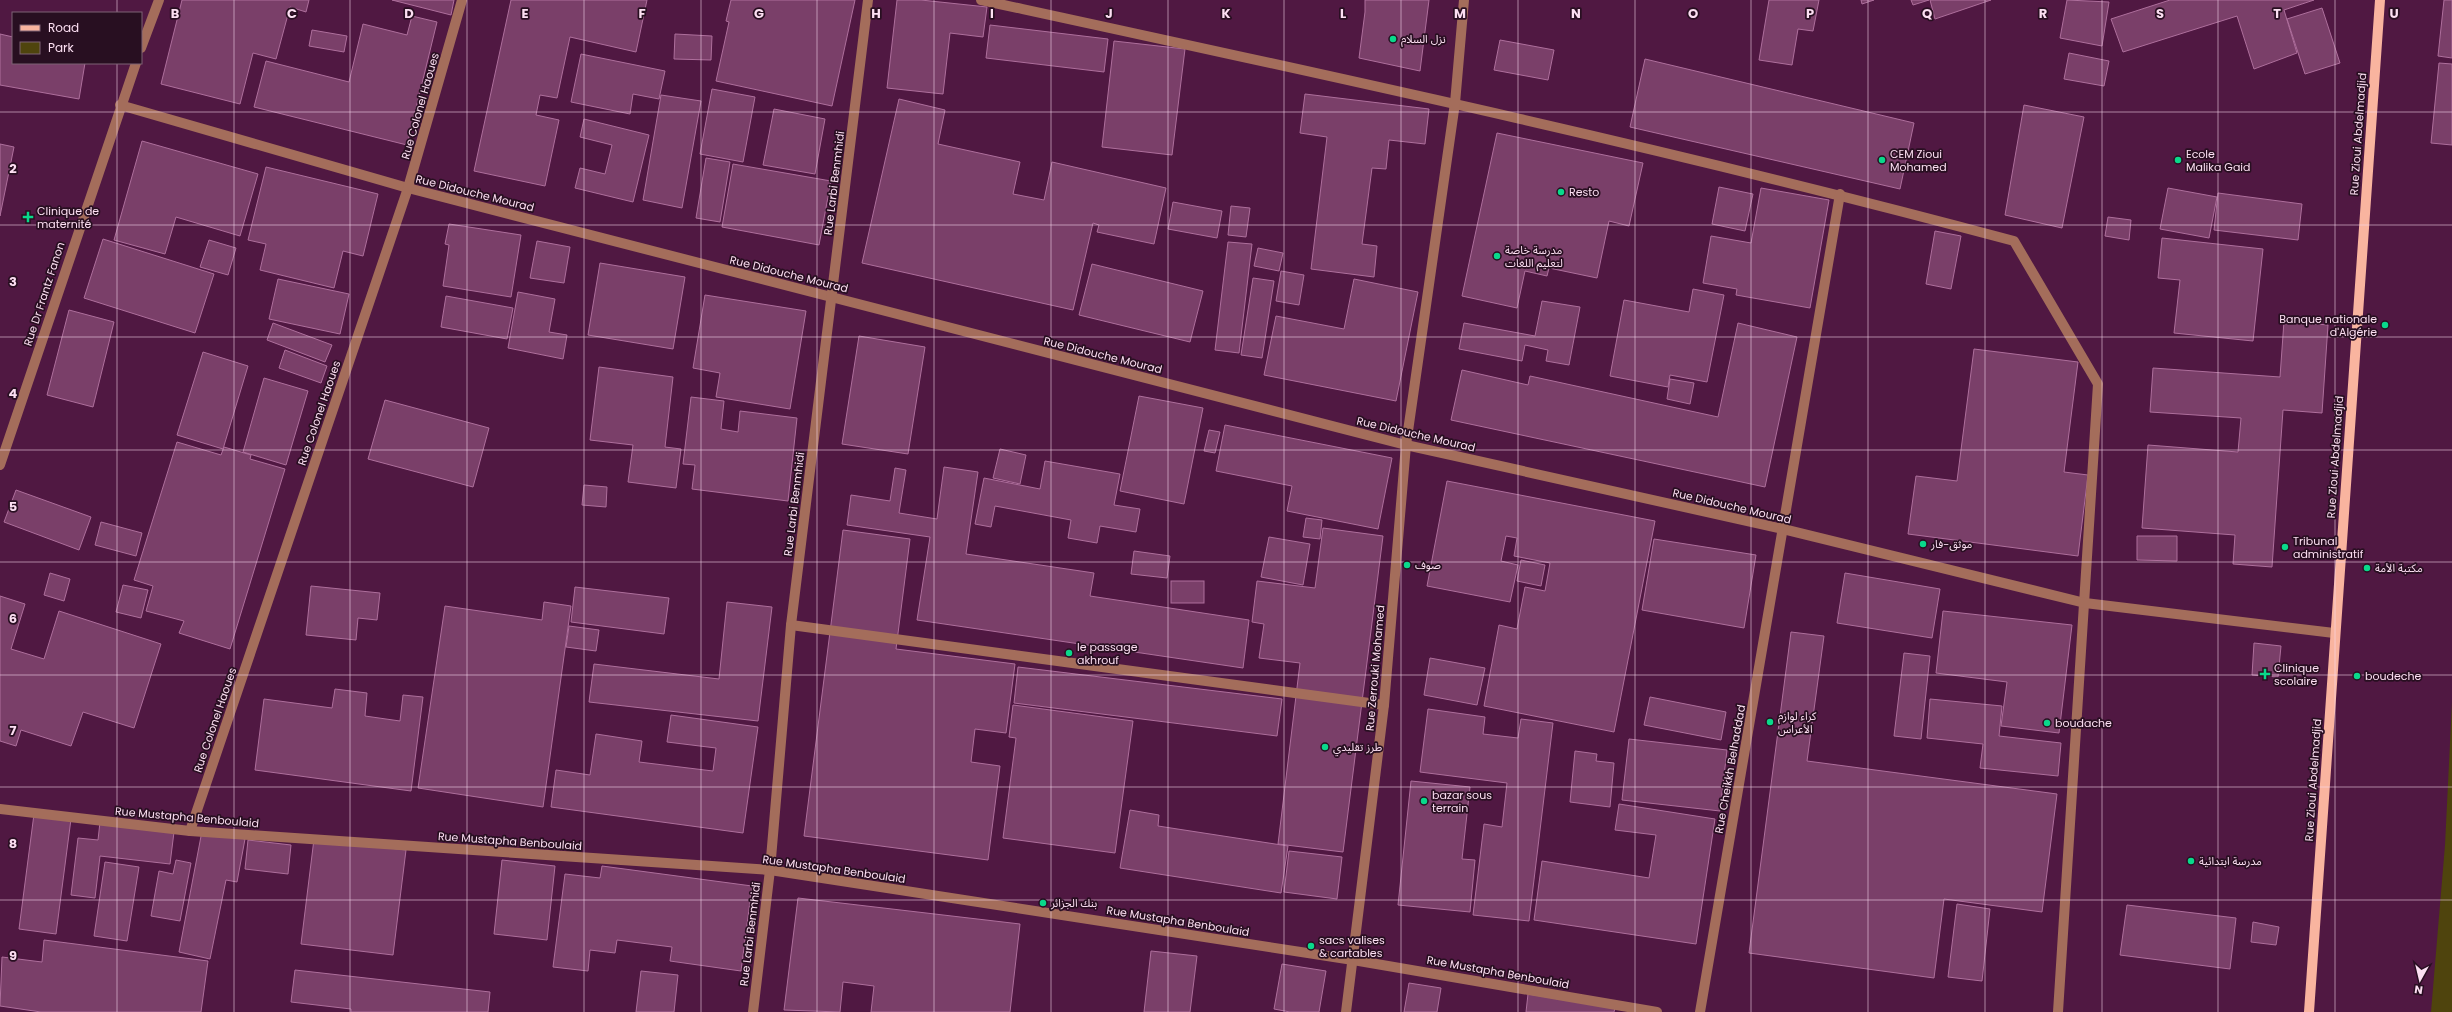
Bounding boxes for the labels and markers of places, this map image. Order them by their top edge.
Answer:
place label: نزل السلام [1401,31,1446,47]
marker: نزل السلام [1388,34,1398,44]
place label: CEM Zioui Mohamed [1890,146,1947,175]
place label: Ecole Malika Gaid [2186,146,2251,175]
marker: CEM Zioui Mohamed [1877,155,1887,165]
marker: Ecole Malika Gaid [2173,155,2183,165]
place label: Resto [1569,184,1599,200]
marker: Resto [1556,187,1566,197]
place label: Clinique de maternité [37,203,99,232]
marker: Clinique de maternité [22,211,34,223]
place label: مدرسة خاصة لتعليم اللغات [1505,242,1563,272]
marker: مدرسة خاصة لتعليم اللغات [1492,251,1502,261]
place label: Banque nationale d'Algérie [2279,311,2377,340]
marker: Banque nationale d'Algérie [2380,320,2390,330]
place label: Tribunal administratif [2293,533,2364,562]
place label: موثق-فار [1930,536,1973,552]
marker: موثق-فار [1918,539,1928,549]
marker: Tribunal administratif [2280,542,2290,552]
place label: صوف [1415,557,1441,573]
marker: صوف [1402,560,1412,570]
place label: مكتبة الأمة [2375,560,2423,576]
marker: مكتبة الأمة [2362,563,2372,573]
place label: le passage akhrouf [1077,639,1138,668]
marker: le passage akhrouf [1064,648,1074,658]
place label: Clinique scolaire [2274,660,2319,689]
marker: Clinique scolaire [2259,668,2271,680]
place label: boudeche [2365,668,2421,684]
marker: boudeche [2352,671,2362,681]
place label: كراء لوازم الأعراس [1778,708,1817,737]
place label: boudache [2055,715,2112,731]
marker: كراء لوازم الأعراس [1765,717,1775,727]
marker: boudache [2042,718,2052,728]
place label: طرز تقليدي [1333,739,1382,757]
marker: طرز تقليدي [1320,742,1330,752]
place label: bazar sous terrain [1432,787,1492,816]
marker: bazar sous terrain [1419,796,1429,806]
place label: مدرسة ابتدائية [2199,853,2262,869]
marker: مدرسة ابتدائية [2186,856,2196,866]
place label: بنك الجزائر [1050,895,1097,911]
marker: بنك الجزائر [1038,898,1048,908]
place label: sacs valises & cartables [1319,932,1385,961]
marker: sacs valises & cartables [1306,941,1316,951]

